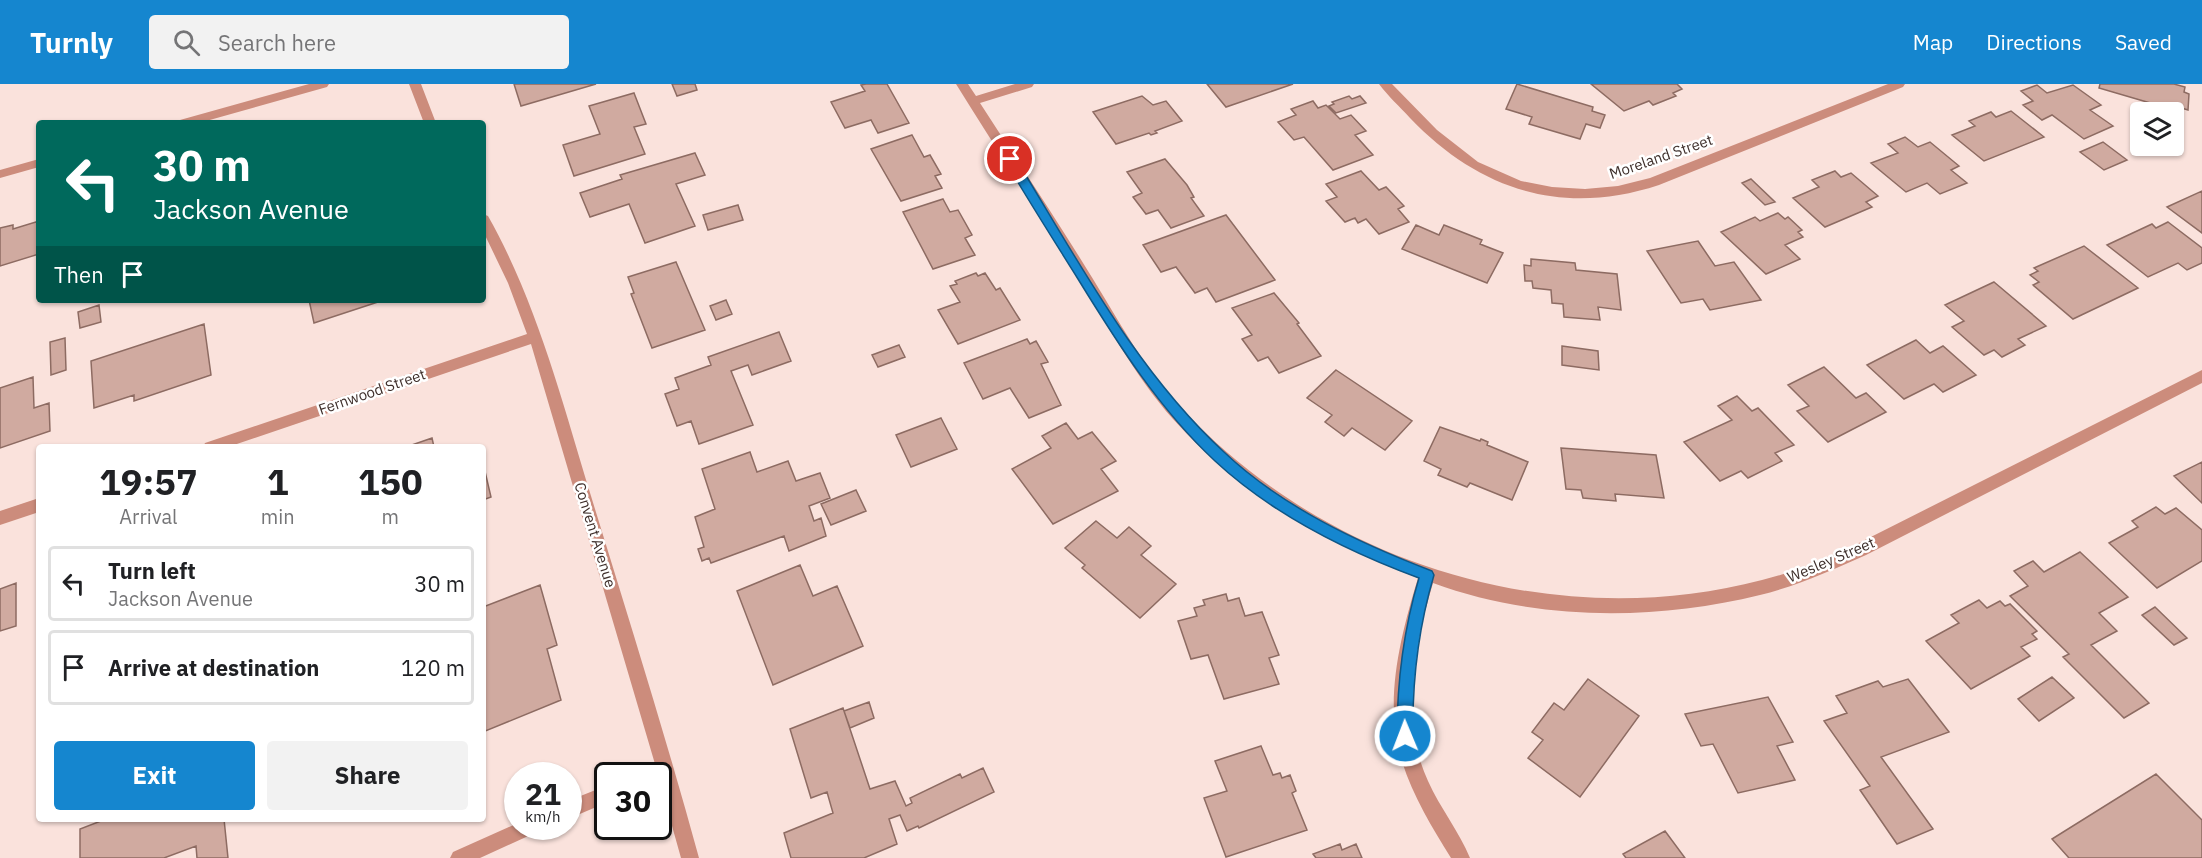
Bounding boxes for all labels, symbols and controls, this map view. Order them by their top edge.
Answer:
search box [149,15,569,69]
text: Turnly [30,24,113,61]
icon: search [170,26,203,59]
text: Search here [218,28,336,57]
text: Map [1913,28,1953,56]
text: Directions [1986,28,2082,56]
text: Saved [2115,28,2172,56]
map controls [2130,102,2184,156]
button: layers [2130,102,2184,156]
street label: Moreland Street [1607,130,1715,183]
pin [984,133,1035,184]
text: 30 m [153,138,251,193]
icon: arrive [993,142,1026,175]
icon: left [54,144,132,222]
text: Jackson Avenue [153,191,349,226]
icon: arrive [116,258,149,291]
text: Then [54,260,104,289]
street label: Fernwood Street [316,364,428,419]
text: 19:57 [99,458,198,505]
text: 1 [267,458,289,505]
text: 150 [358,458,423,505]
street label: Convent Avenue [570,480,621,590]
text: Arrival [119,503,178,530]
text: min [261,503,295,530]
text: m [382,503,399,530]
street label: Wesley Street [1784,533,1877,586]
text: Turn left [108,556,196,585]
icon: left [57,567,90,600]
text: 30 m [414,569,465,598]
text: Jackson Avenue [108,585,253,612]
icon: arrive [57,651,90,684]
text: Arrive at destination [108,653,319,682]
text: 120 m [401,653,465,682]
position arrow [1373,704,1437,768]
button: Exit [54,741,255,810]
button: Share [267,741,468,810]
speed limit sign: 30 [594,762,672,840]
text: 21 [525,774,561,813]
text: km/h [525,807,561,826]

